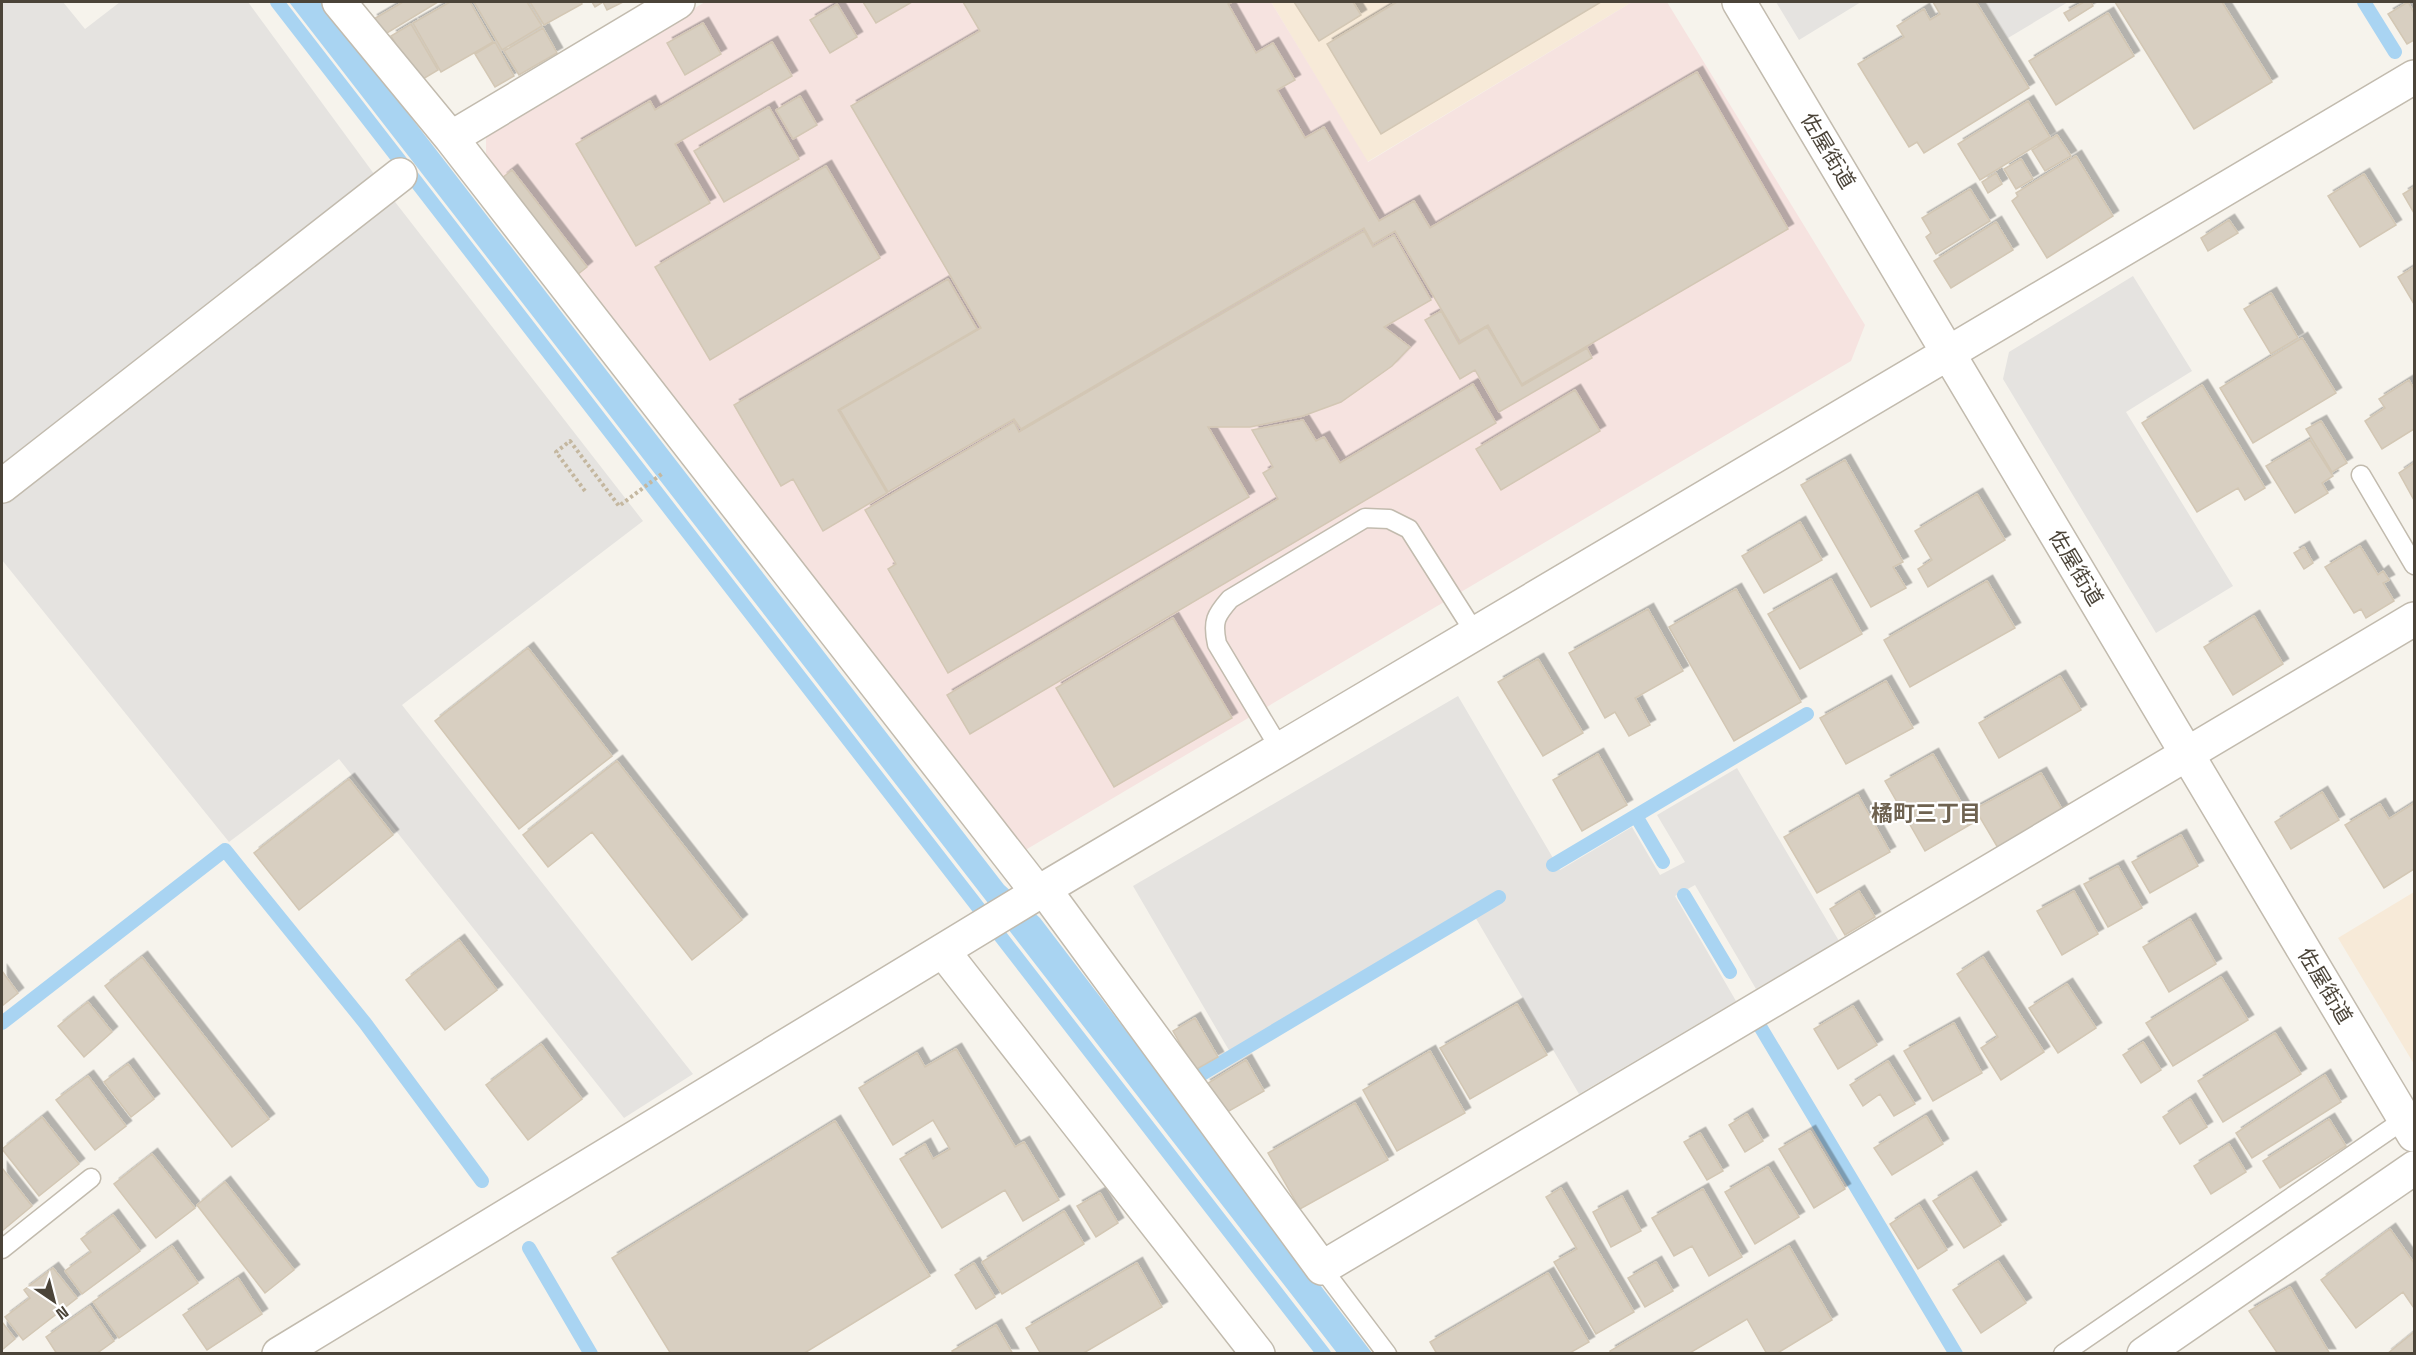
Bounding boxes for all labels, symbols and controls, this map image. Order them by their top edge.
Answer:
street label: 佐屋街道 [1795,108,1862,194]
street label: 佐屋街道 [2043,525,2110,611]
district label: 橘町三丁目 [1871,799,1981,827]
street label: 佐屋街道 [2292,943,2359,1029]
north arrow [24,1271,84,1331]
text: N [52,1301,73,1325]

